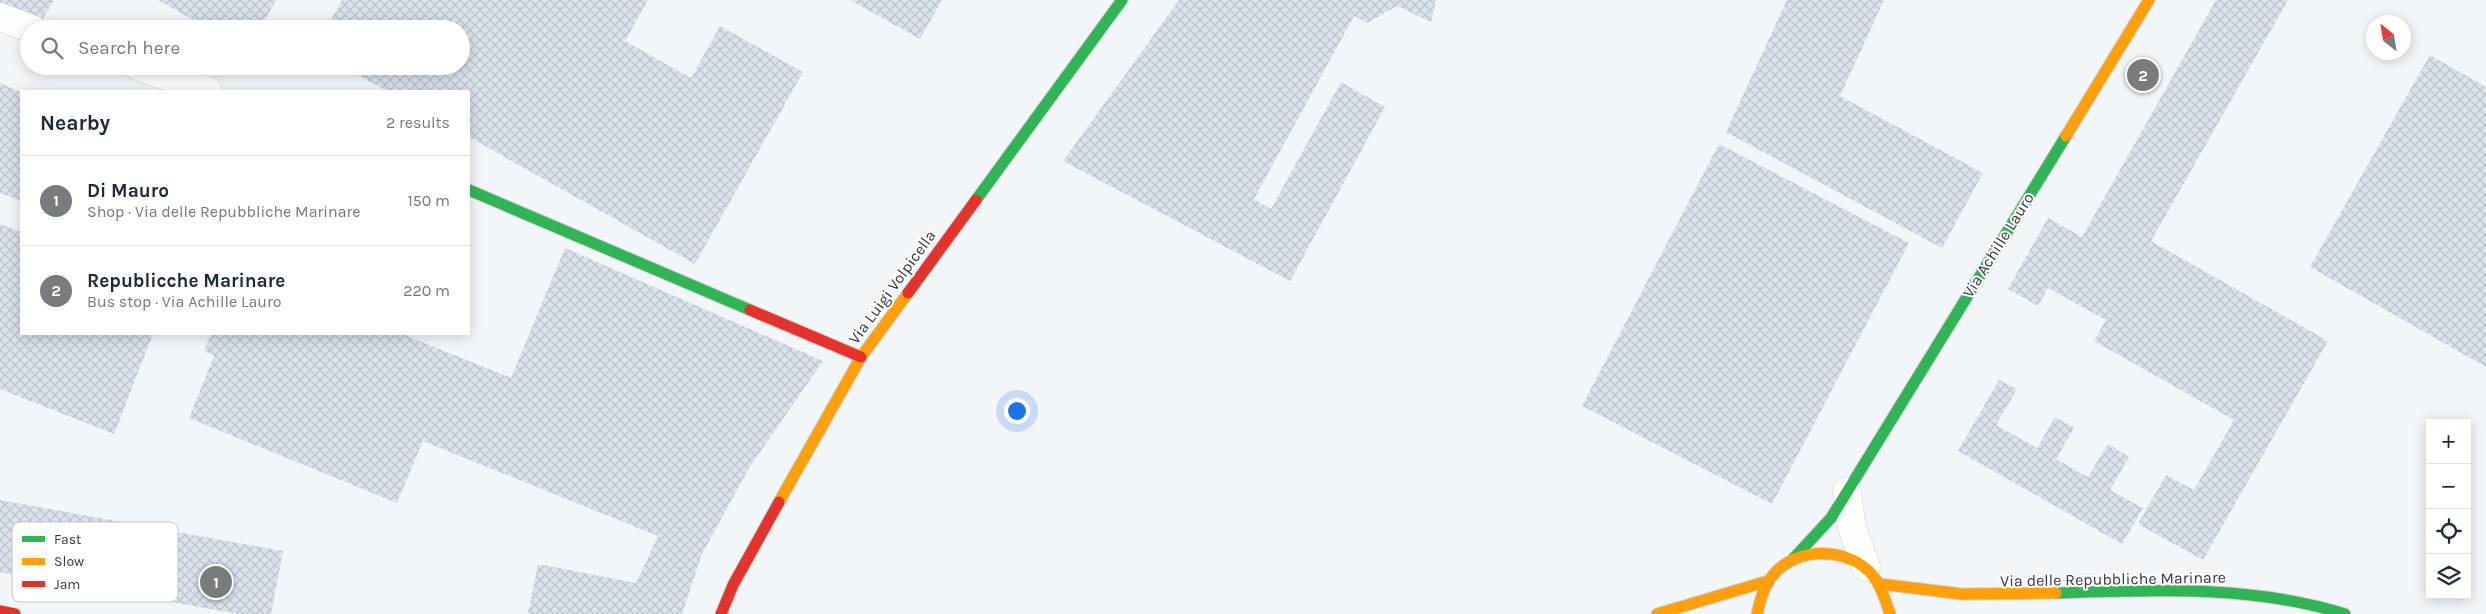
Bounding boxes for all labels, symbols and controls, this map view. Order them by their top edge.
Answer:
north arrow [2366,15,2411,60]
search box [20,20,470,75]
icon: search [38,34,66,62]
text: Search here [78,37,180,59]
pin: 2 [2127,56,2159,94]
text: Nearby [40,111,110,135]
text: 2 results [386,113,450,132]
text: Di Mauro [87,180,169,202]
street label: Via Achille Lauro [1958,189,2038,301]
text: 1 [53,191,59,210]
text: 150 m [407,191,450,210]
text: Shop · Via delle Repubbliche Marinare [87,202,361,221]
street label: Via Luigi Volpicella [844,226,940,348]
text: Republicche Marinare [87,270,285,292]
text: 2 [51,281,61,300]
text: 220 m [403,281,450,300]
text: Bus stop · Via Achille Lauro [87,292,282,311]
your location [1004,398,1030,424]
map controls [2426,419,2471,599]
button: + [2426,419,2471,464]
button: − [2426,464,2471,509]
button: locate [2426,509,2471,554]
legend [12,522,178,602]
text: Fast [54,531,81,548]
text: Slow [54,553,84,570]
button: layers [2426,554,2471,599]
pin: 1 [200,563,232,601]
street label: Via delle Repubbliche Marinare [2000,568,2226,590]
text: Jam [54,576,80,593]

